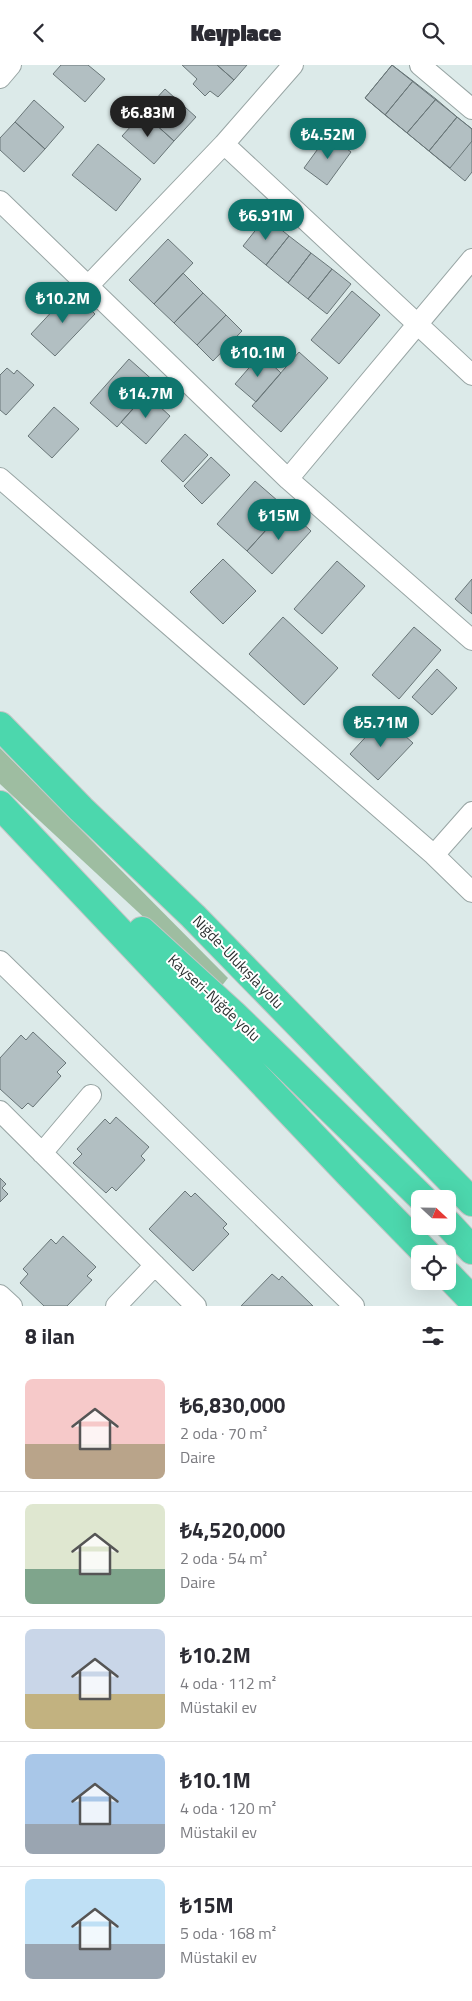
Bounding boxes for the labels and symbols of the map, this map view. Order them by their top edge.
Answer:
pin: ₺6.83M [107,95,189,138]
pin: ₺4.52M [287,117,369,160]
pin: ₺6.91M [225,199,307,241]
pin: ₺10.2M [22,281,104,324]
pin: ₺10.1M [217,335,299,378]
pin: ₺14.7M [105,377,187,419]
pin: ₺15M [249,499,309,541]
pin: ₺5.71M [340,705,422,748]
street label: Niğde-Ulukışla yolu [188,910,289,1014]
street label: Kayseri-Niğde yolu [163,949,266,1047]
north arrow [411,1190,456,1235]

